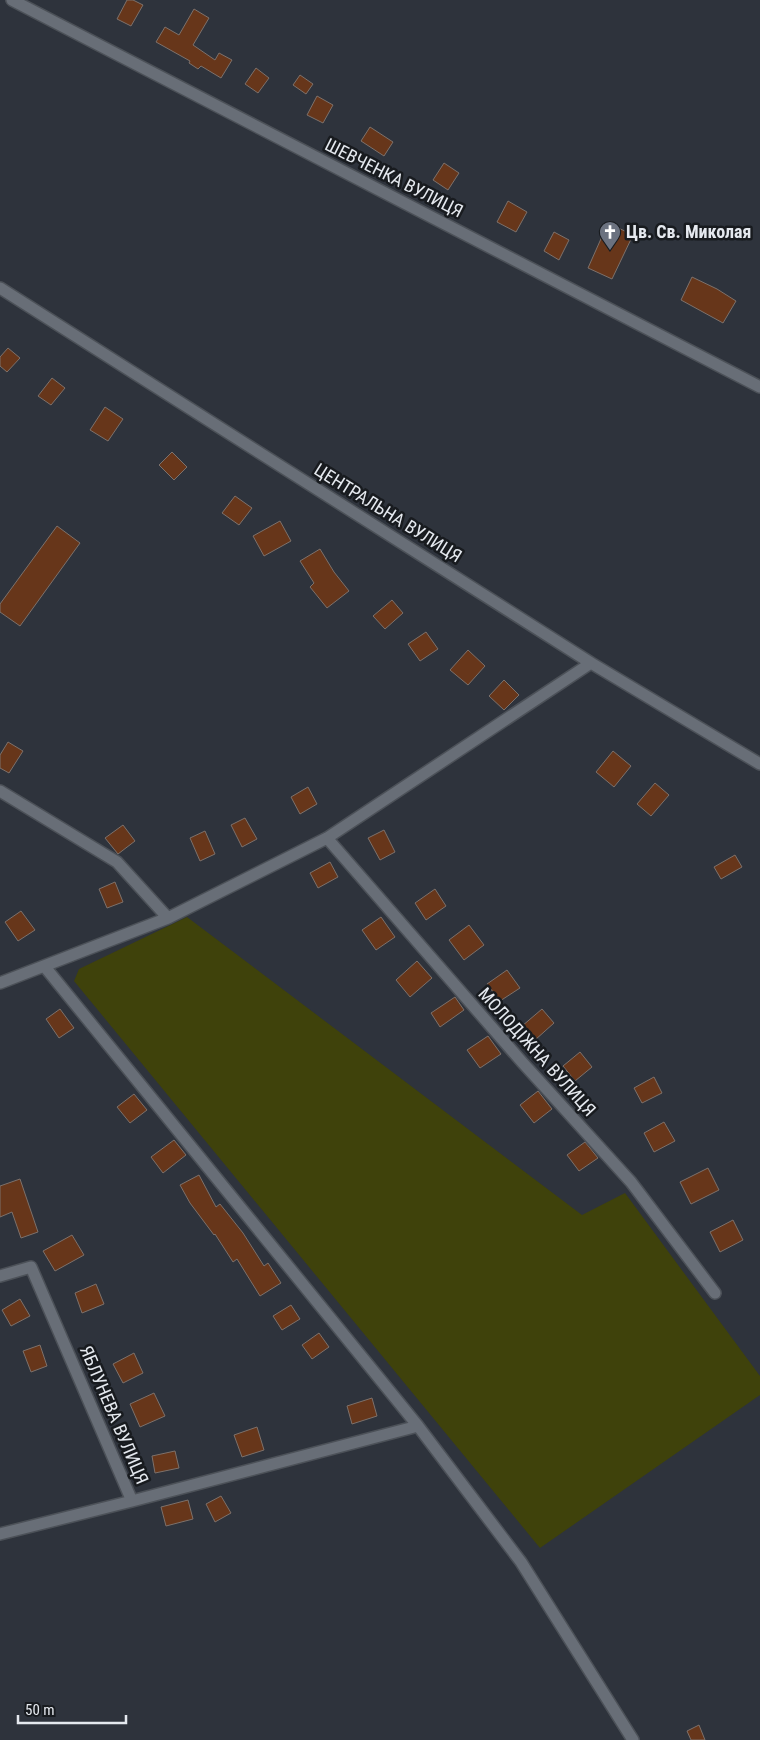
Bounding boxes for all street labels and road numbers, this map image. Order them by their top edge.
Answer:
street label: ШЕВЧЕНКА ВУЛИЦЯ [322,134,467,221]
street label: ЦЕНТРАЛЬНА ВУЛИЦЯ [311,459,466,566]
street label: МОЛОДІЖНА ВУЛИЦЯ [474,983,600,1120]
street label: ЯБЛУНЕВА ВУЛИЦЯ [76,1342,153,1487]

